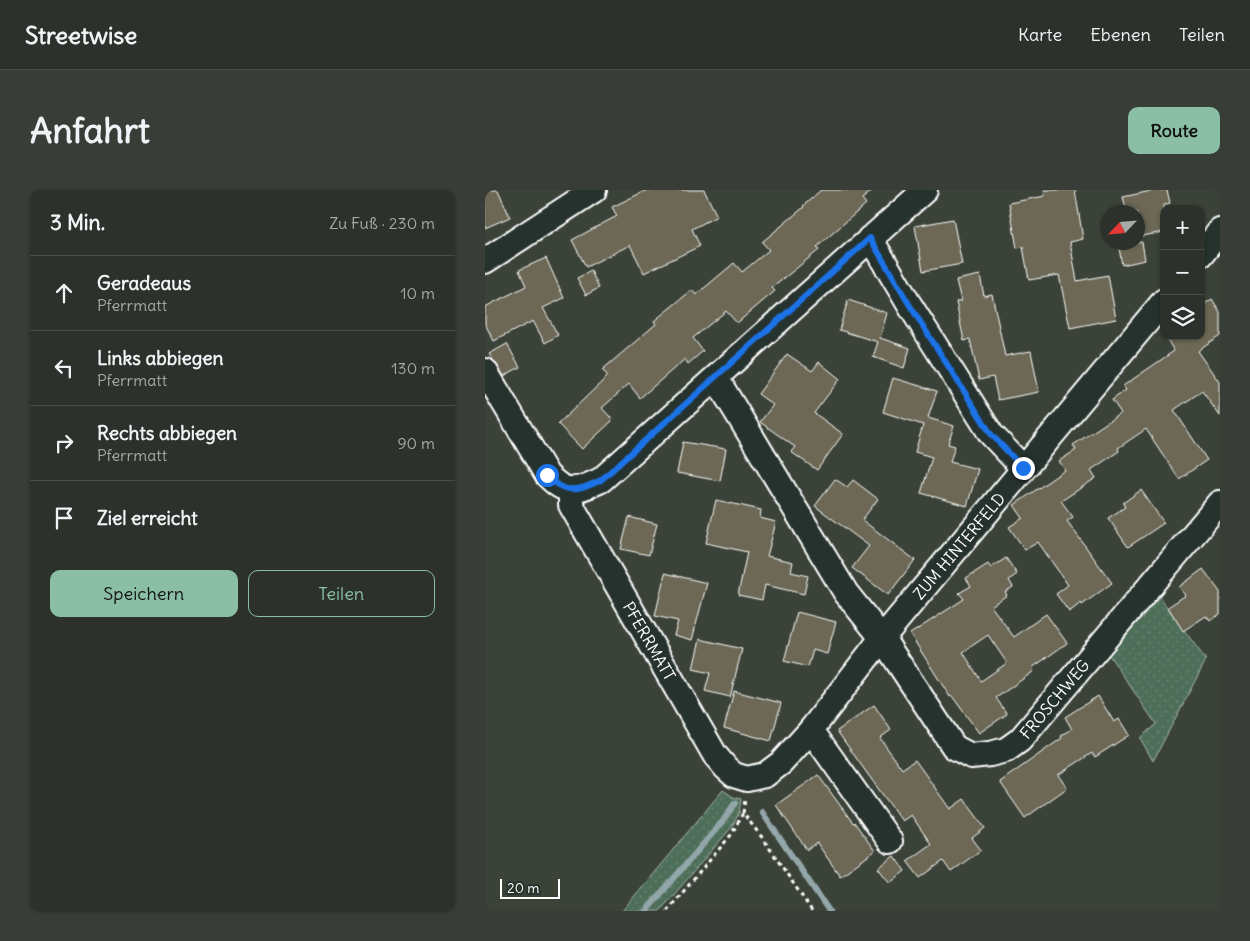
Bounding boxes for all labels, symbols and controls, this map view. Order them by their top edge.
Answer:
text: Streetwise [25,20,137,50]
text: Karte [1018,23,1062,46]
text: Ebenen [1090,23,1151,46]
text: Teilen [1179,23,1225,46]
button: Route [1128,107,1220,154]
text: Anfahrt [30,108,150,152]
north arrow [1100,205,1145,250]
map controls [1160,205,1205,340]
button: + [1160,205,1205,250]
text: 3 Min. [50,209,105,236]
text: Zu Fuß · 230 m [329,213,435,233]
button: − [1160,250,1205,295]
text: Geradeaus [97,271,191,295]
icon: ahead [50,279,78,307]
text: 10 m [400,283,435,303]
text: Pferrmatt [97,295,167,315]
button: layers [1160,295,1205,340]
text: Links abbiegen [97,346,224,370]
icon: left [50,354,78,382]
text: 130 m [391,358,435,378]
text: Pferrmatt [97,370,167,390]
text: Rechts abbiegen [97,421,237,445]
icon: right [50,429,78,457]
text: 90 m [397,433,435,453]
text: Pferrmatt [97,445,167,465]
route end [1012,457,1035,480]
route start [536,464,559,487]
street label: ZUM HINTERFELD [909,489,1009,603]
icon: arrive [50,504,78,532]
text: Ziel erreicht [97,506,198,530]
button: Speichern [50,570,238,617]
button: Teilen [248,570,435,617]
street label: PFERRMATT [619,598,680,684]
street label: FROSCHWEG [1015,655,1094,743]
scale bar [500,876,560,899]
text: 20 m [507,879,540,897]

